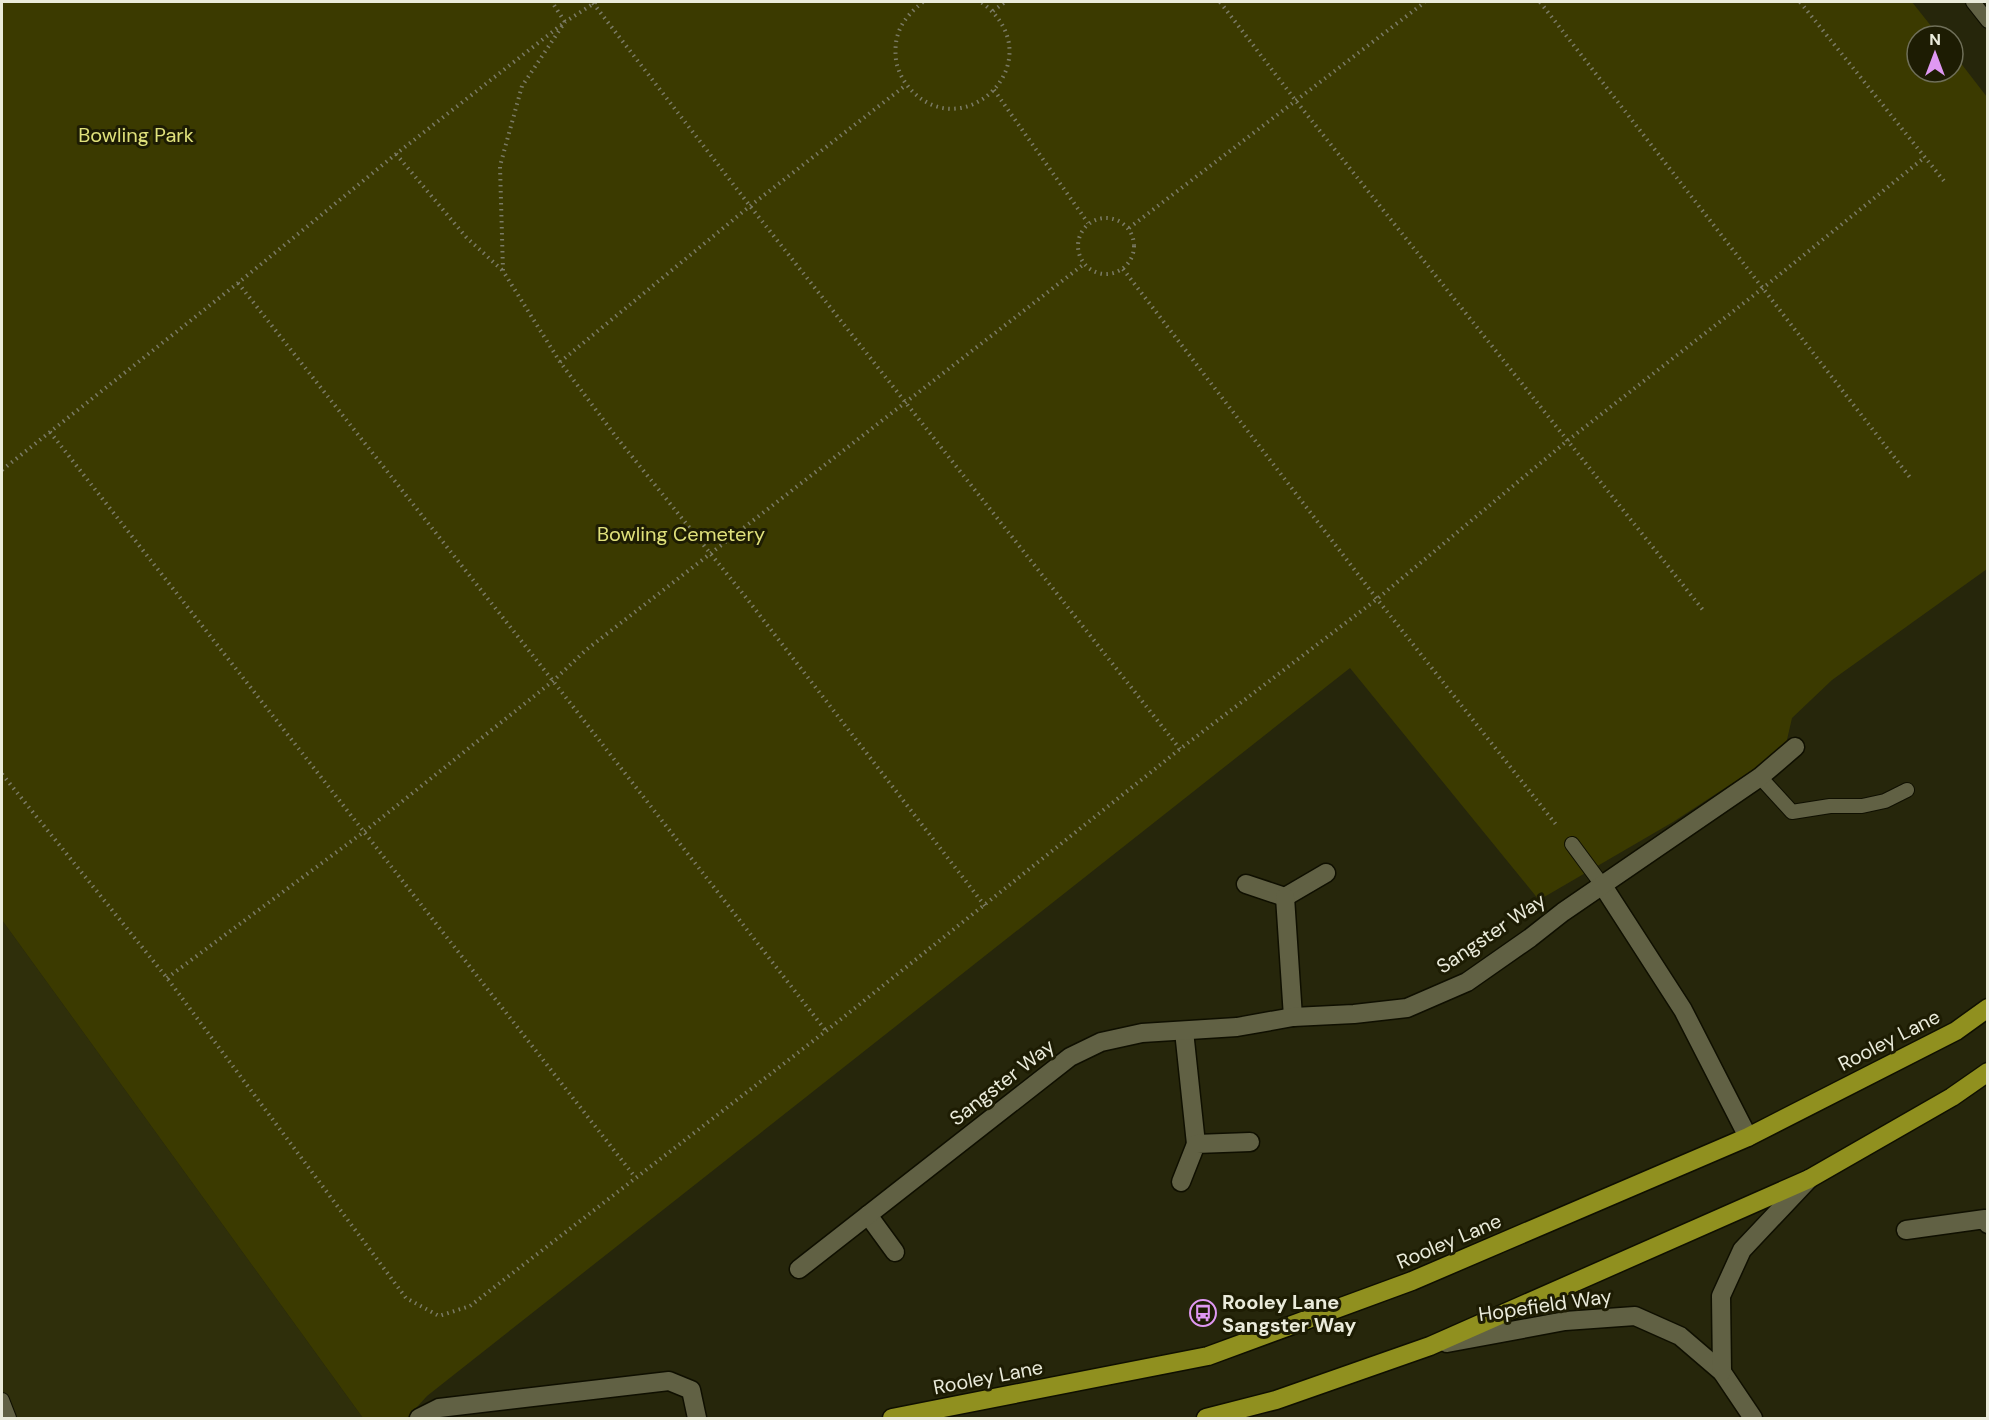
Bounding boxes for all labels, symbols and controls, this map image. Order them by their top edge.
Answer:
north arrow [1905,24,1965,84]
text: N [1929,29,1941,50]
park label: Bowling Park [78,122,194,148]
park label: Bowling Cemetery [597,521,765,547]
street label: Sangster Way [1431,887,1551,979]
street label: Rooley Lane [1834,1003,1944,1077]
street label: Sangster Way [944,1033,1060,1131]
street label: Rooley Lane [1393,1207,1505,1275]
street label: Hopefield Way [1477,1283,1613,1327]
place label: Rooley Lane Sangster Way [1222,1289,1356,1338]
bus stop icon: Rooley Lane Sangster Way [1188,1298,1218,1328]
street label: Rooley Lane [931,1354,1045,1400]

